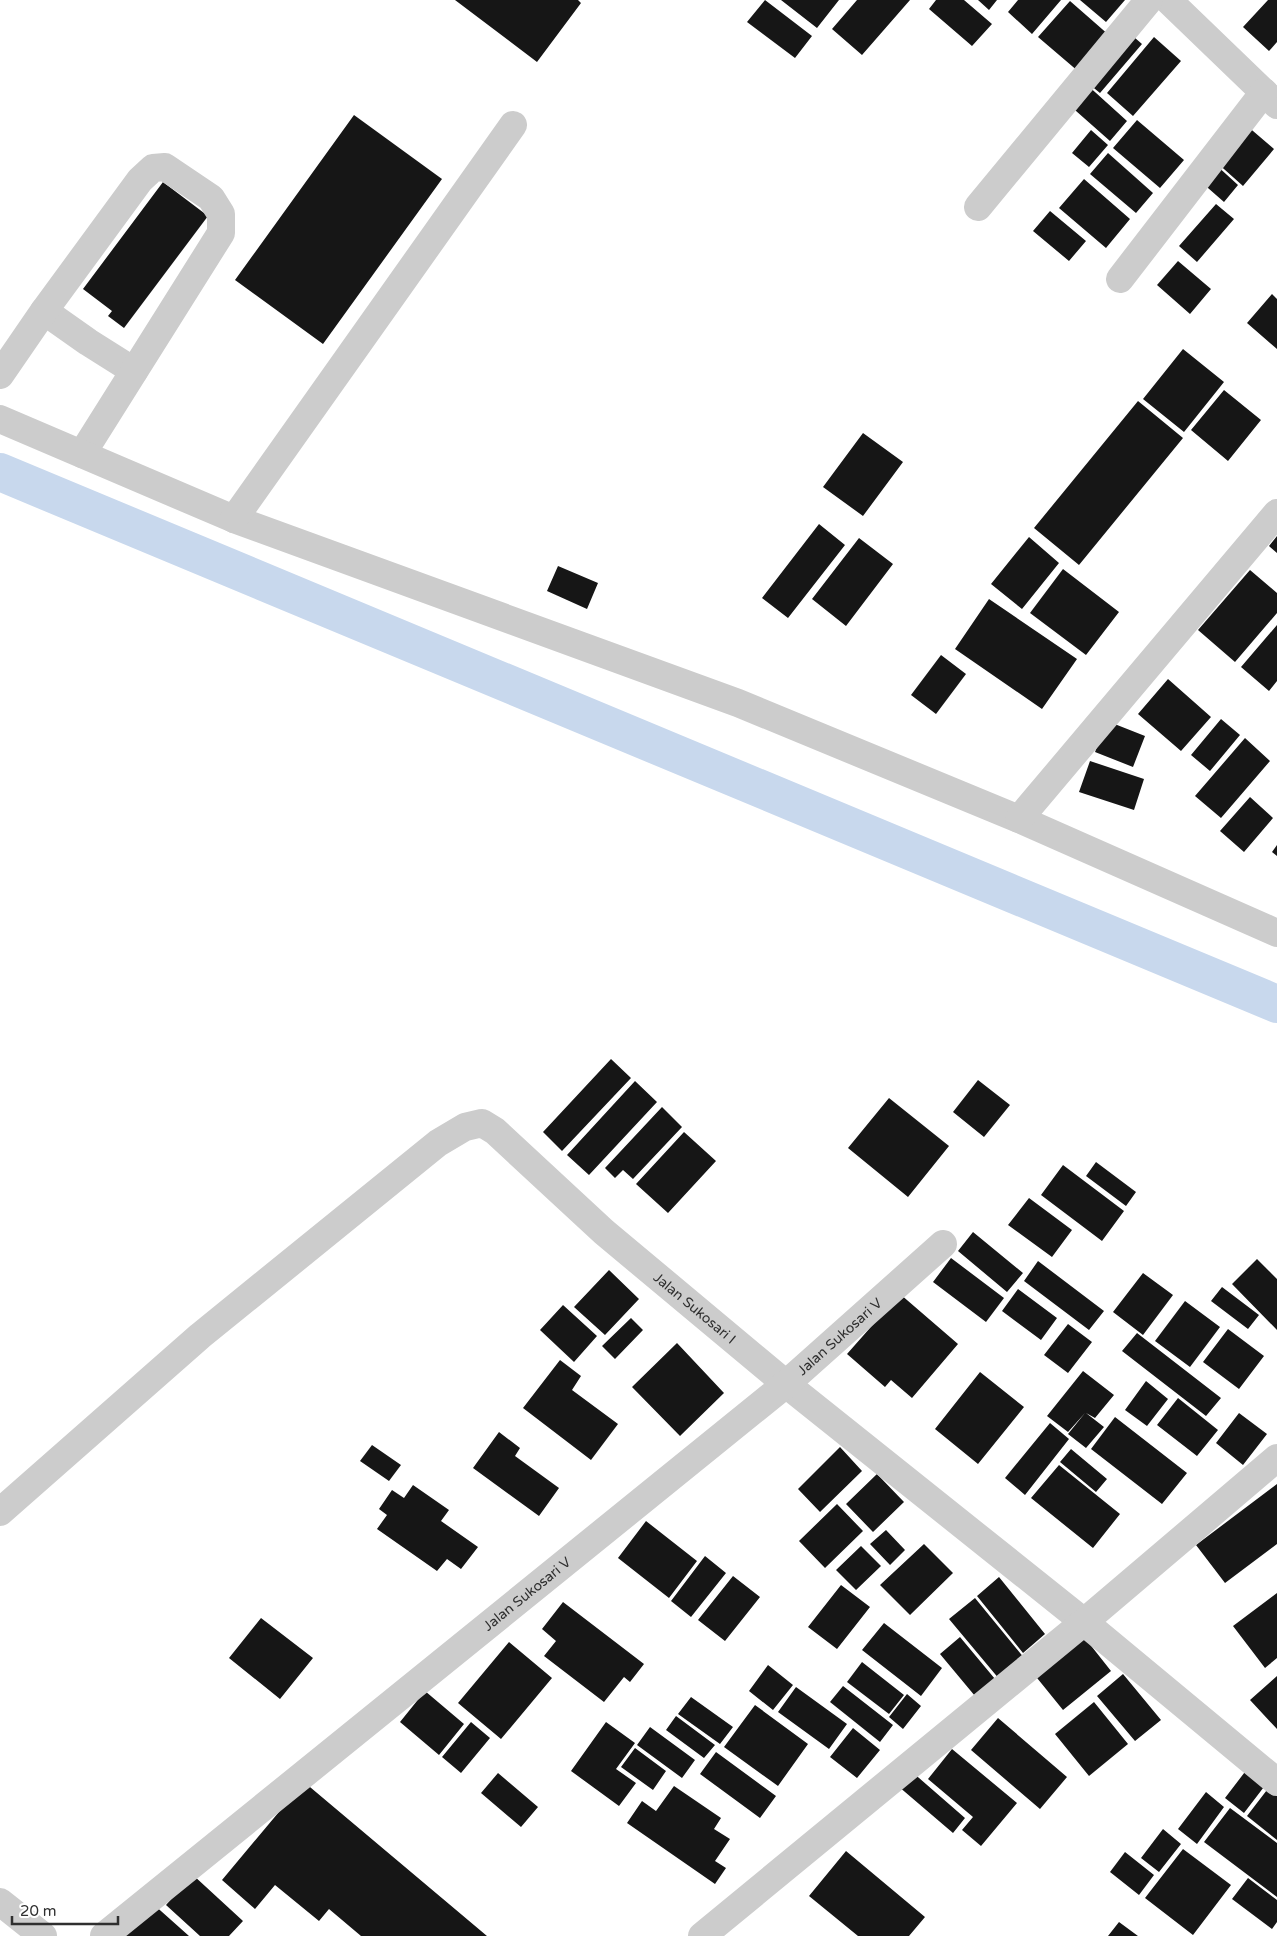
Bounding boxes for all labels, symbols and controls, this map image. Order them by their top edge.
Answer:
street label: Jalan Sukosari I [650,1269,739,1348]
street label: Jalan Sukosari V [794,1294,886,1379]
street label: Jalan Sukosari V [480,1553,575,1635]
scale bar [12,1894,119,1926]
text: 20 m [20,1902,57,1920]

